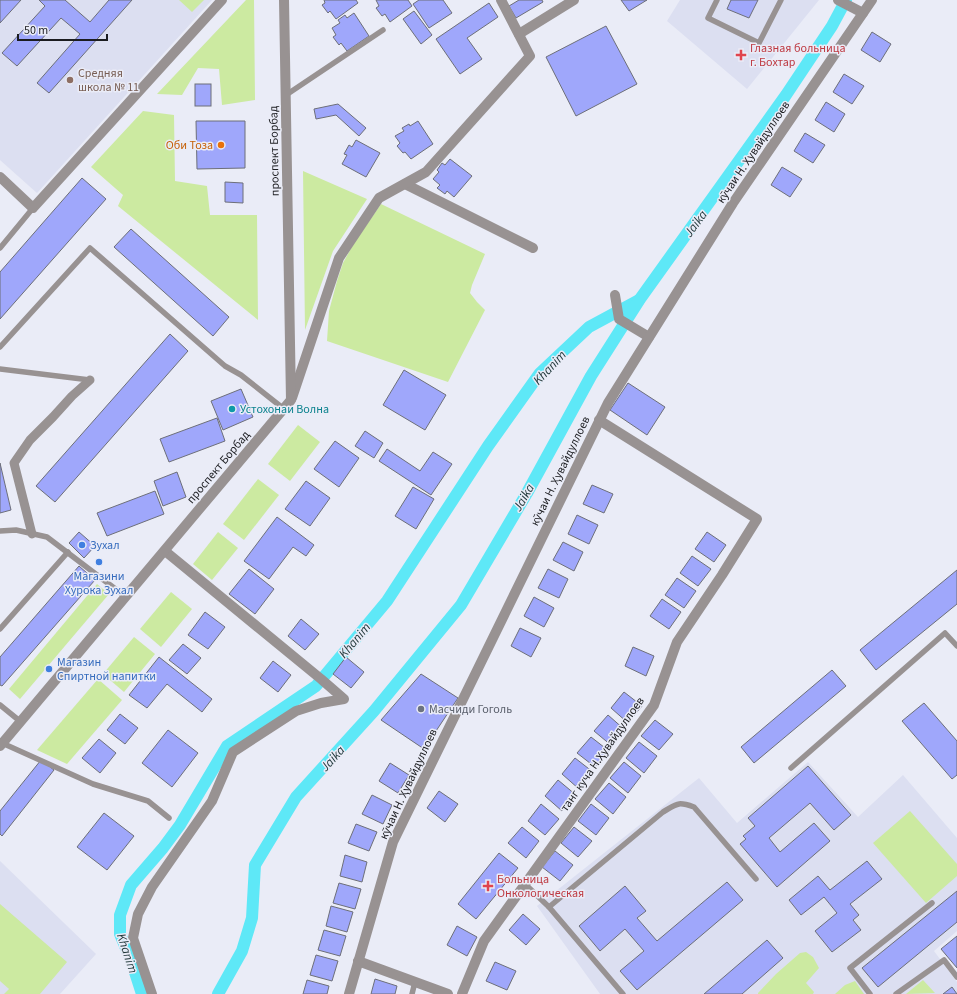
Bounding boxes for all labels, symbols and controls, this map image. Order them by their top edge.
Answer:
scale bar [18,16,107,42]
text: 50 m [24,22,48,39]
place label: Глазная больница г. Бохтар [750,40,846,71]
marker: Глазная больница г. Бохтар [735,49,747,61]
place label: Средняя школа № 11 [78,65,139,96]
marker: Средняя школа № 11 [65,75,75,85]
street label: кӯчаи Н. Ҳувайдуллоев [713,98,794,207]
street label: проспект Борбад [265,105,284,196]
place label: Оби Тоза [166,137,213,154]
marker: Оби Тоза [216,140,226,150]
water label: Jaika [679,207,712,241]
water label: Khanim [529,346,570,389]
place label: Устохонаи Волна [240,401,329,418]
marker: Устохонаи Волна [227,404,237,414]
street label: кӯчаи Н. Ҳувайдуллоев [526,413,594,529]
street label: проспект Борбад [183,427,254,507]
water label: Jaika [508,480,539,515]
place label: Зухал [90,537,120,554]
marker: Зухал [77,540,87,550]
marker: Магазини Хурока Зухал [94,557,104,567]
place label: Магазини Хурока Зухал [65,568,133,599]
water label: Khanim [335,619,375,662]
place label: Магазин Спиртной напитки [57,654,156,685]
marker: Магазин Спиртной напитки [44,664,54,674]
street label: танг куча Н.Ҳувайдуллоев [556,694,649,815]
place label: Масчиди Гоголь [429,701,512,718]
marker: Масчиди Гоголь [416,704,426,714]
street label: кӯчаи Н. Ҳувайдуллоев [375,726,442,842]
water label: Jaika [316,742,349,776]
place label: Больница Онкологическая [497,871,584,902]
marker: Больница Онкологическая [482,880,494,892]
water label: Khanim [112,931,142,976]

